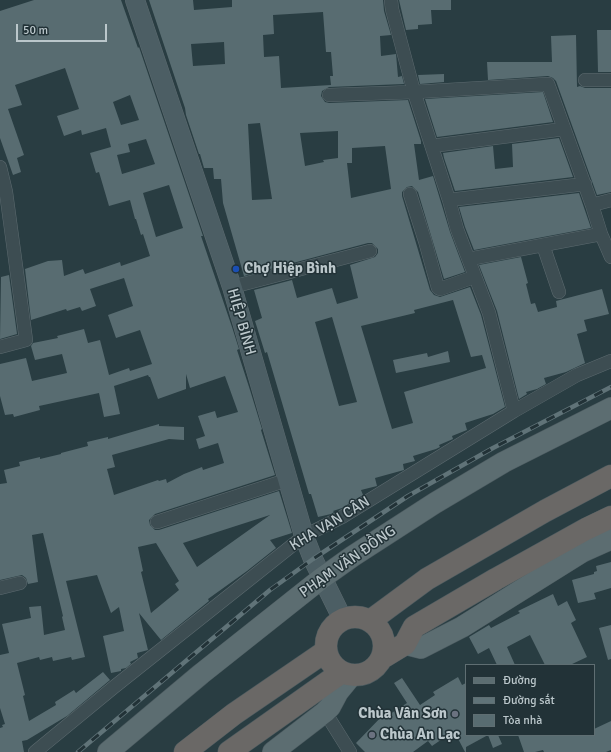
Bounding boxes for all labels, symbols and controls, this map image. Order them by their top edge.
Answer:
scale bar [18,16,109,42]
text: 50 m [23,23,48,38]
place label: Chợ Hiệp Bình [244,260,336,278]
marker: Chợ Hiệp Bình [231,264,241,274]
street label: HIỆP BÌNH [223,287,259,357]
street label: KHA VẠN CÂN [287,493,373,555]
street label: PHẠM VĂN ĐỒNG [296,522,400,602]
legend [465,664,595,736]
text: Đường [503,673,537,688]
text: Đường sắt [503,693,555,708]
place label: Chùa Vân Sơn [358,705,447,723]
marker: Chùa Vân Sơn [450,709,460,719]
text: Tòa nhà [503,713,542,728]
place label: Chùa An Lạc [380,726,460,744]
marker: Chùa An Lạc [367,730,377,740]

